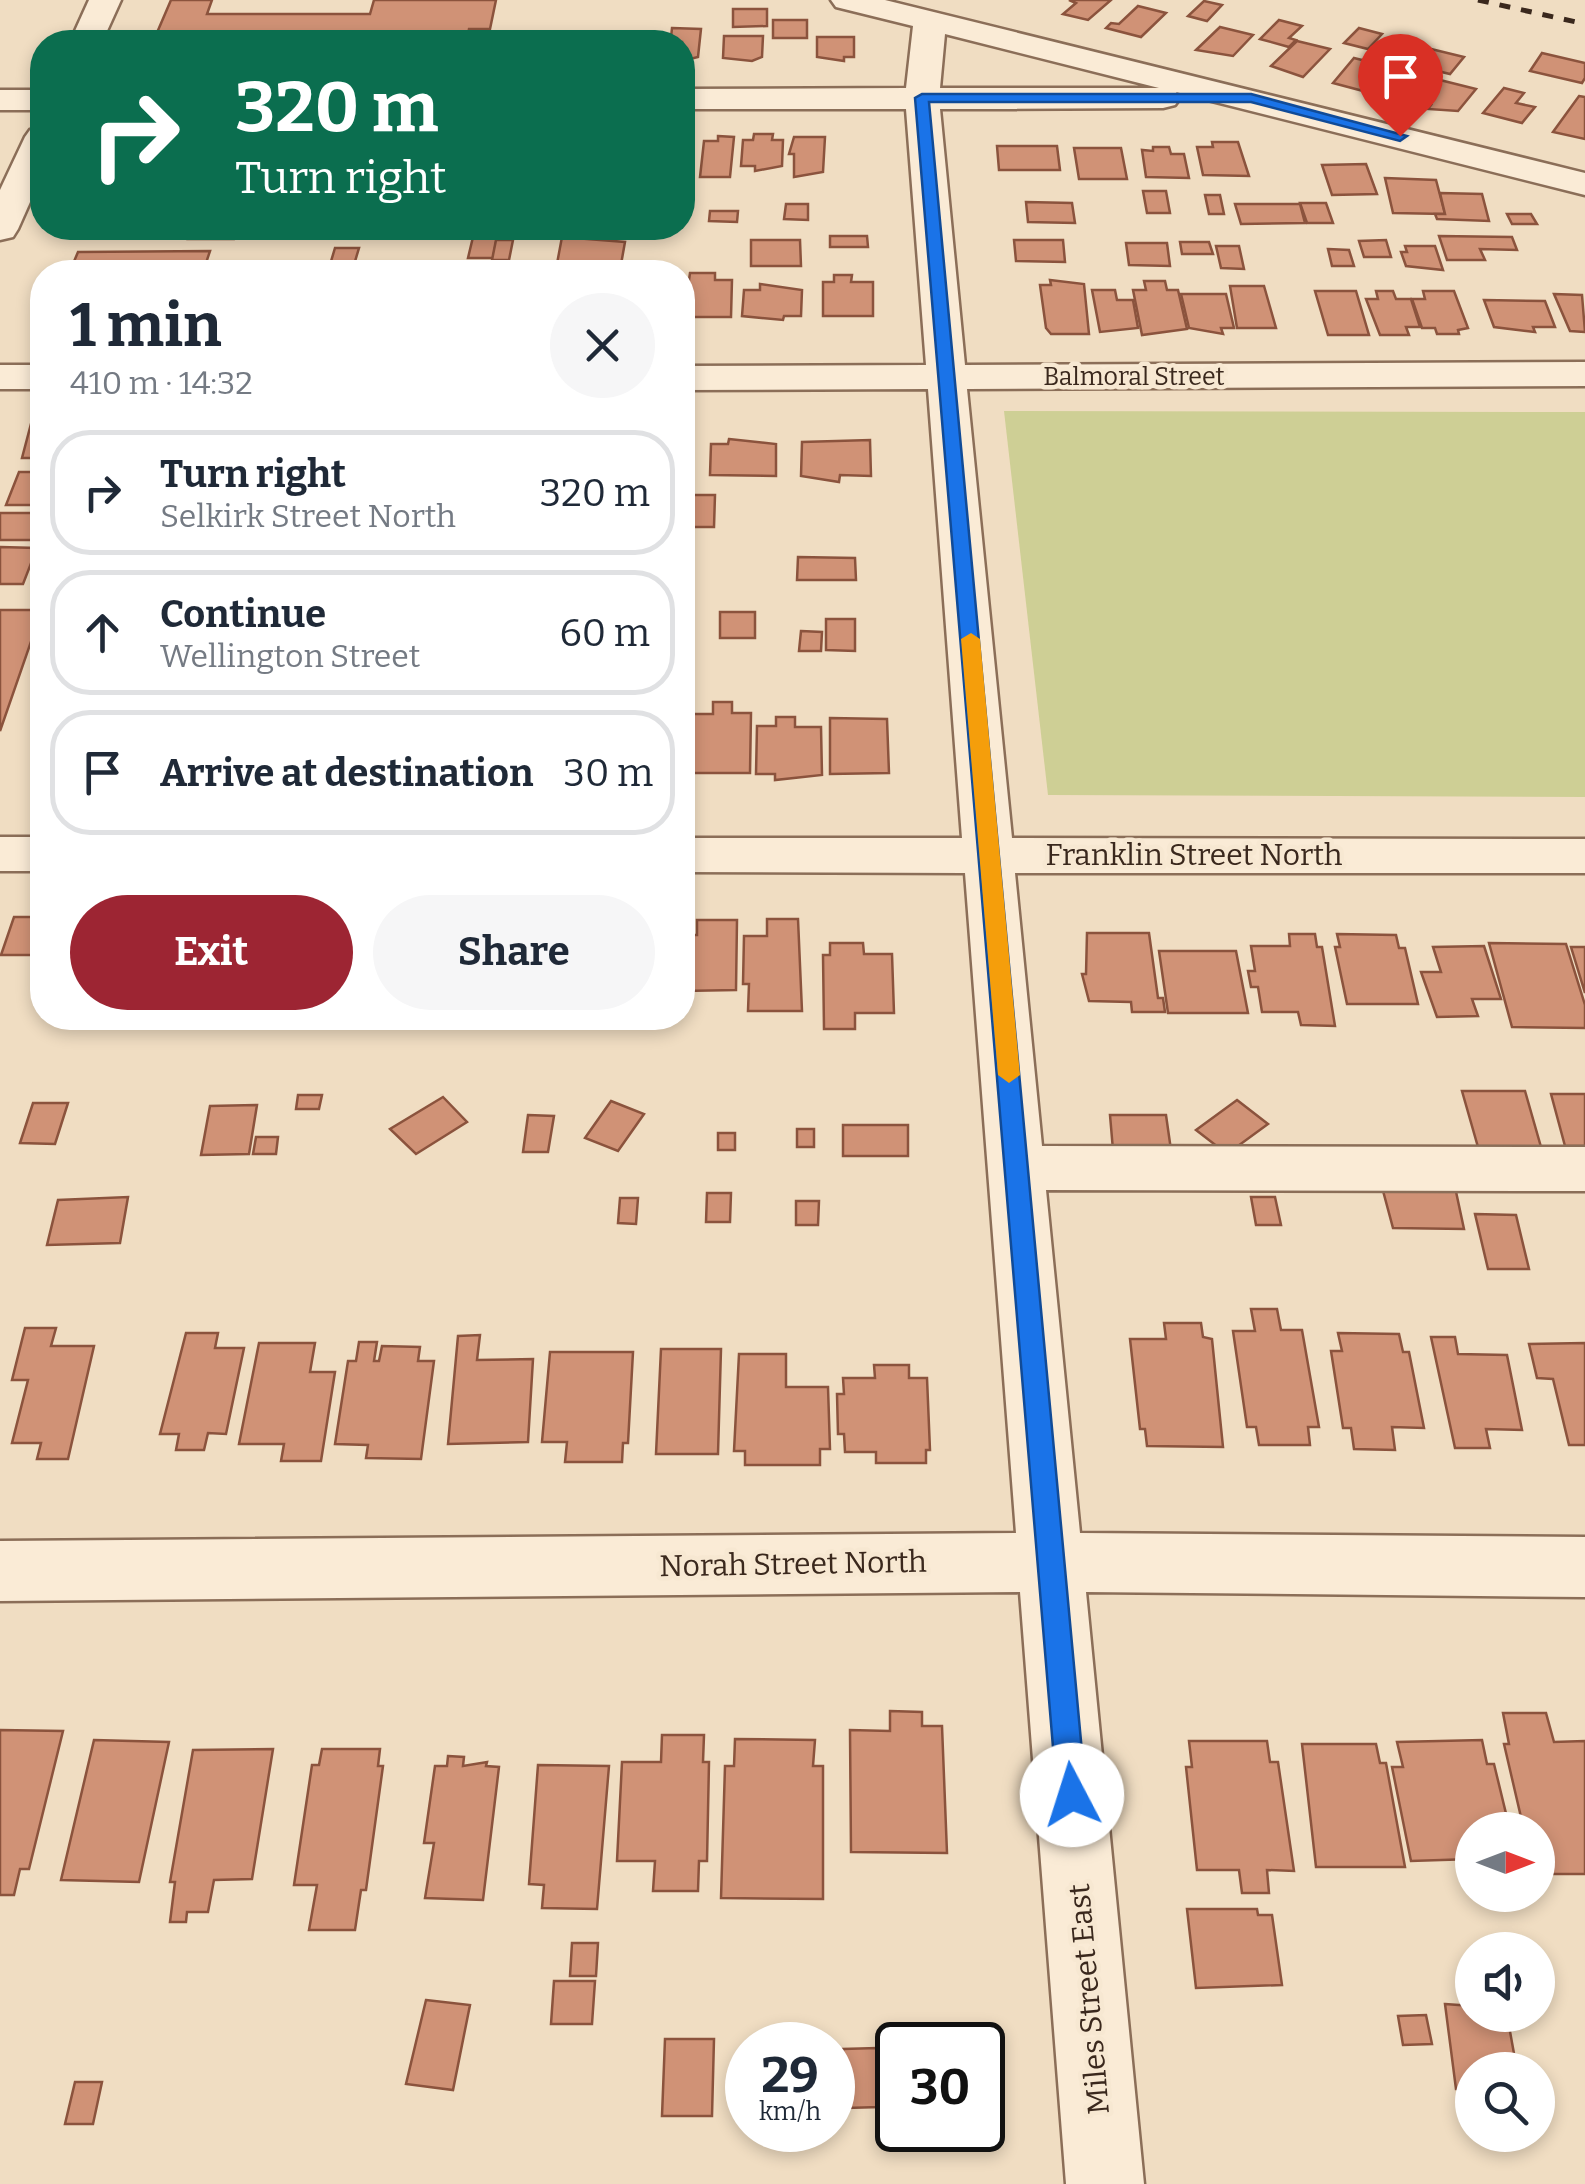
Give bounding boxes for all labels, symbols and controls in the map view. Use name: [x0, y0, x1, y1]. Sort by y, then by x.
pin: [1358, 34, 1443, 137]
icon: arrive: [1373, 49, 1428, 104]
text: 320 m: [235, 66, 439, 150]
icon: right: [70, 70, 200, 200]
text: Turn right: [235, 151, 447, 205]
text: 1 min: [70, 290, 222, 362]
button: close: [550, 293, 655, 398]
street label: Balmoral Street: [1043, 362, 1225, 392]
text: 410 m · 14:32: [70, 364, 253, 402]
text: Turn right: [160, 451, 346, 497]
icon: right: [75, 465, 130, 520]
text: 320 m: [539, 470, 650, 516]
text: Selkirk Street North: [160, 497, 456, 535]
text: Continue: [160, 591, 326, 637]
icon: ahead: [75, 605, 130, 660]
text: 60 m: [559, 610, 650, 656]
text: Wellington Street: [160, 637, 420, 675]
icon: arrive: [75, 745, 130, 800]
text: Arrive at destination: [160, 750, 533, 796]
text: 30 m: [563, 750, 653, 796]
street label: Franklin Street North: [1046, 837, 1343, 873]
button: Exit: [70, 895, 353, 1010]
button: Share: [373, 895, 655, 1010]
street label: Norah Street North: [659, 1544, 927, 1584]
position arrow: [1020, 1743, 1124, 1847]
north arrow: [1455, 1812, 1555, 1912]
map controls: [1455, 1812, 1555, 2152]
street label: Miles Street East: [1061, 1882, 1117, 2116]
button: sound: [1455, 1932, 1555, 2032]
speed limit sign: 30: [875, 2022, 1005, 2152]
text: 29: [761, 2045, 819, 2105]
button: search: [1455, 2052, 1555, 2152]
text: km/h: [759, 2097, 821, 2127]

